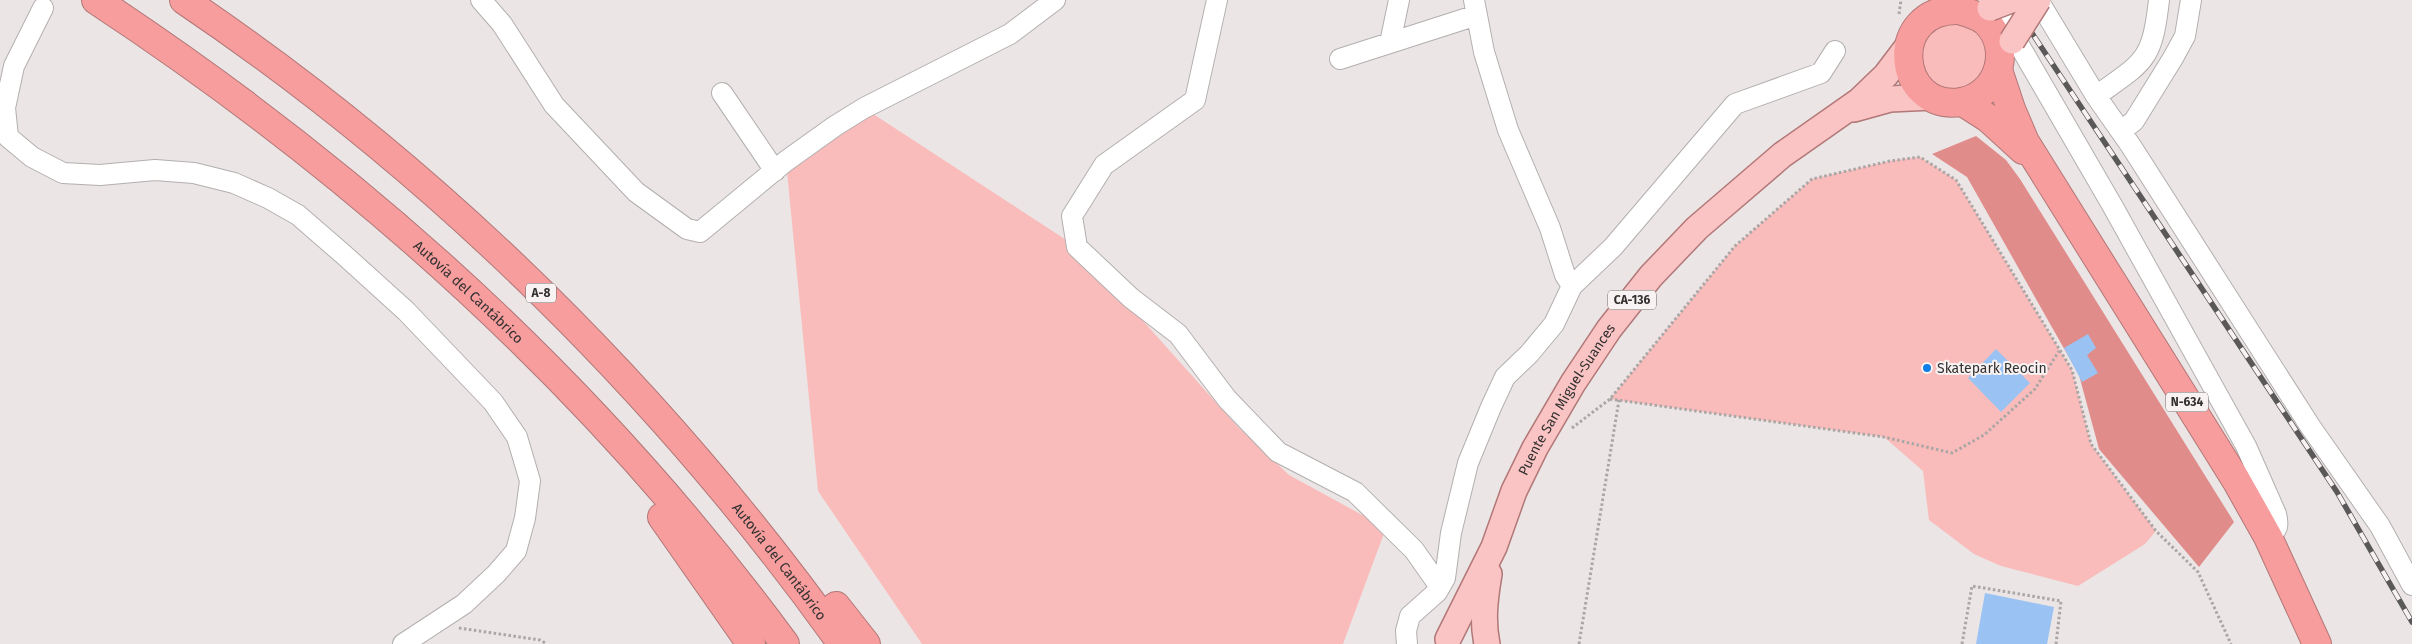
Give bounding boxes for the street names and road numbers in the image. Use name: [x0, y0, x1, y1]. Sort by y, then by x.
street label: Autovía del Cantábrico: [410, 237, 527, 347]
road number: A-8: [526, 284, 556, 302]
road number: CA-136: [1608, 290, 1656, 310]
street label: Puente San Miguel-Suances: [1514, 320, 1619, 478]
road number: N-634: [2166, 392, 2208, 412]
street label: Autovía del Cantábrico: [729, 499, 830, 623]

